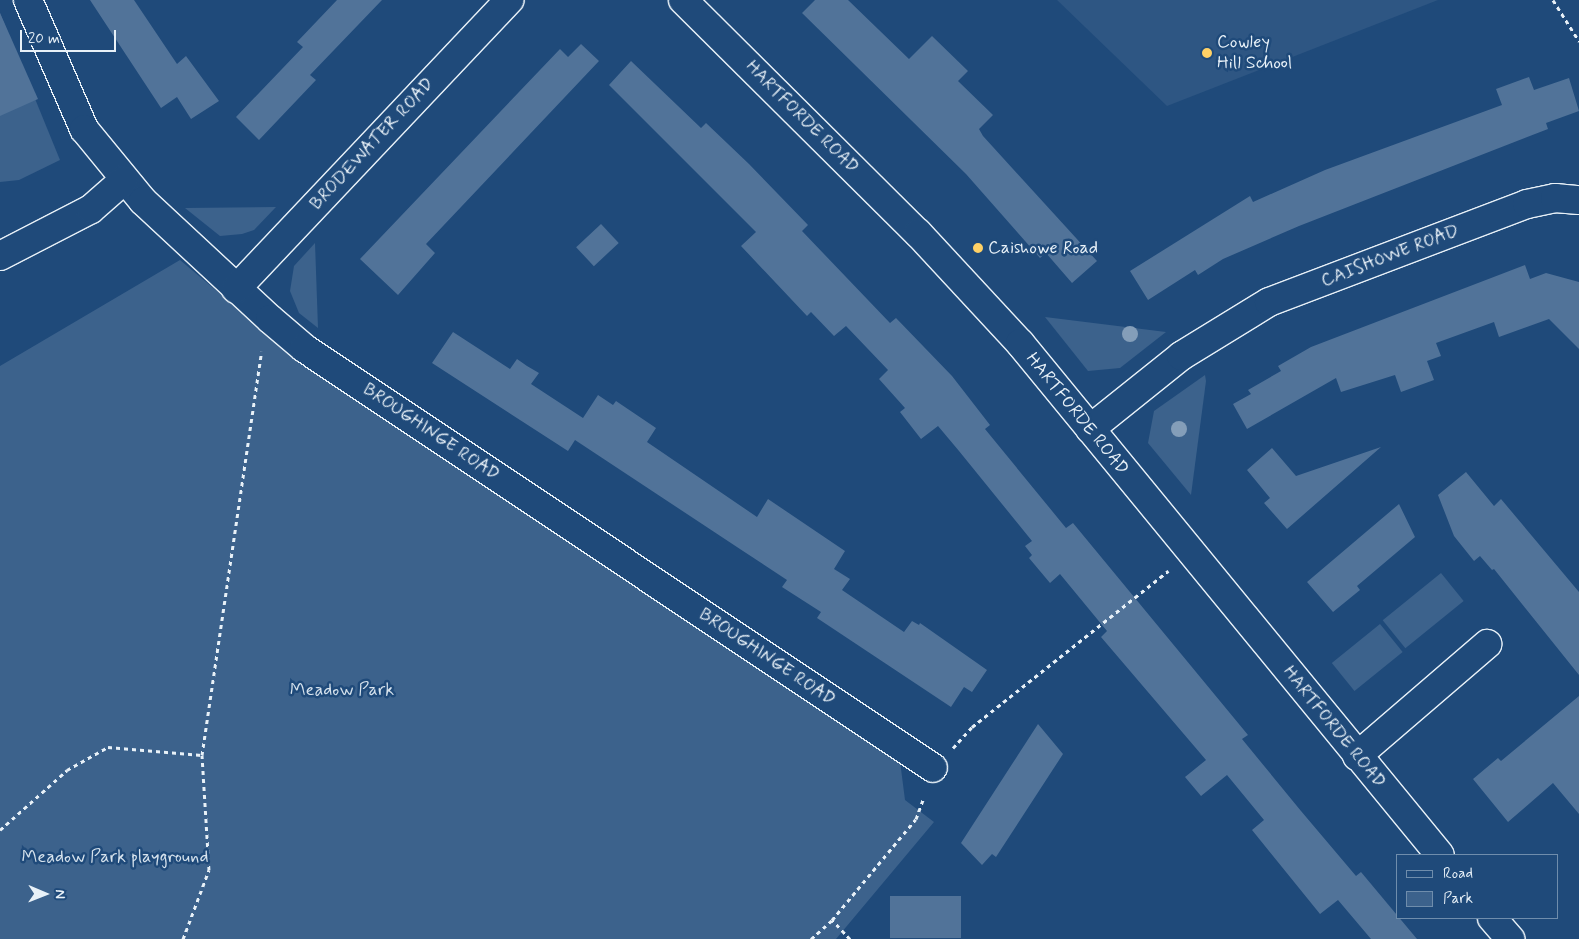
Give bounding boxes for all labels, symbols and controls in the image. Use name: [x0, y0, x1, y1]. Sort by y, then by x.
scale bar: [22, 20, 119, 52]
text: 20 m: [28, 29, 60, 49]
place label: Cowley Hill School: [1217, 32, 1292, 74]
marker: Cowley Hill School: [1201, 47, 1213, 59]
street label: HARTFORDE ROAD: [741, 56, 863, 178]
street label: BRODEWATER ROAD: [305, 74, 439, 214]
street label: CAISHOWE ROAD: [1319, 220, 1461, 292]
place label: Caishowe Road: [988, 237, 1098, 259]
marker: Caishowe Road: [972, 242, 984, 254]
street label: HARTFORDE ROAD: [1021, 349, 1133, 479]
street label: BROUGHINGE ROAD: [359, 378, 503, 486]
street label: BROUGHINGE ROAD: [695, 603, 839, 711]
street label: HARTFORDE ROAD: [1278, 662, 1390, 792]
park label: Meadow Park: [290, 679, 394, 701]
park label: Meadow Park playground: [22, 846, 208, 868]
legend: [1396, 854, 1559, 919]
text: Road: [1443, 864, 1473, 884]
north arrow: [20, 869, 70, 919]
text: N: [51, 889, 69, 899]
text: Park: [1443, 889, 1473, 909]

